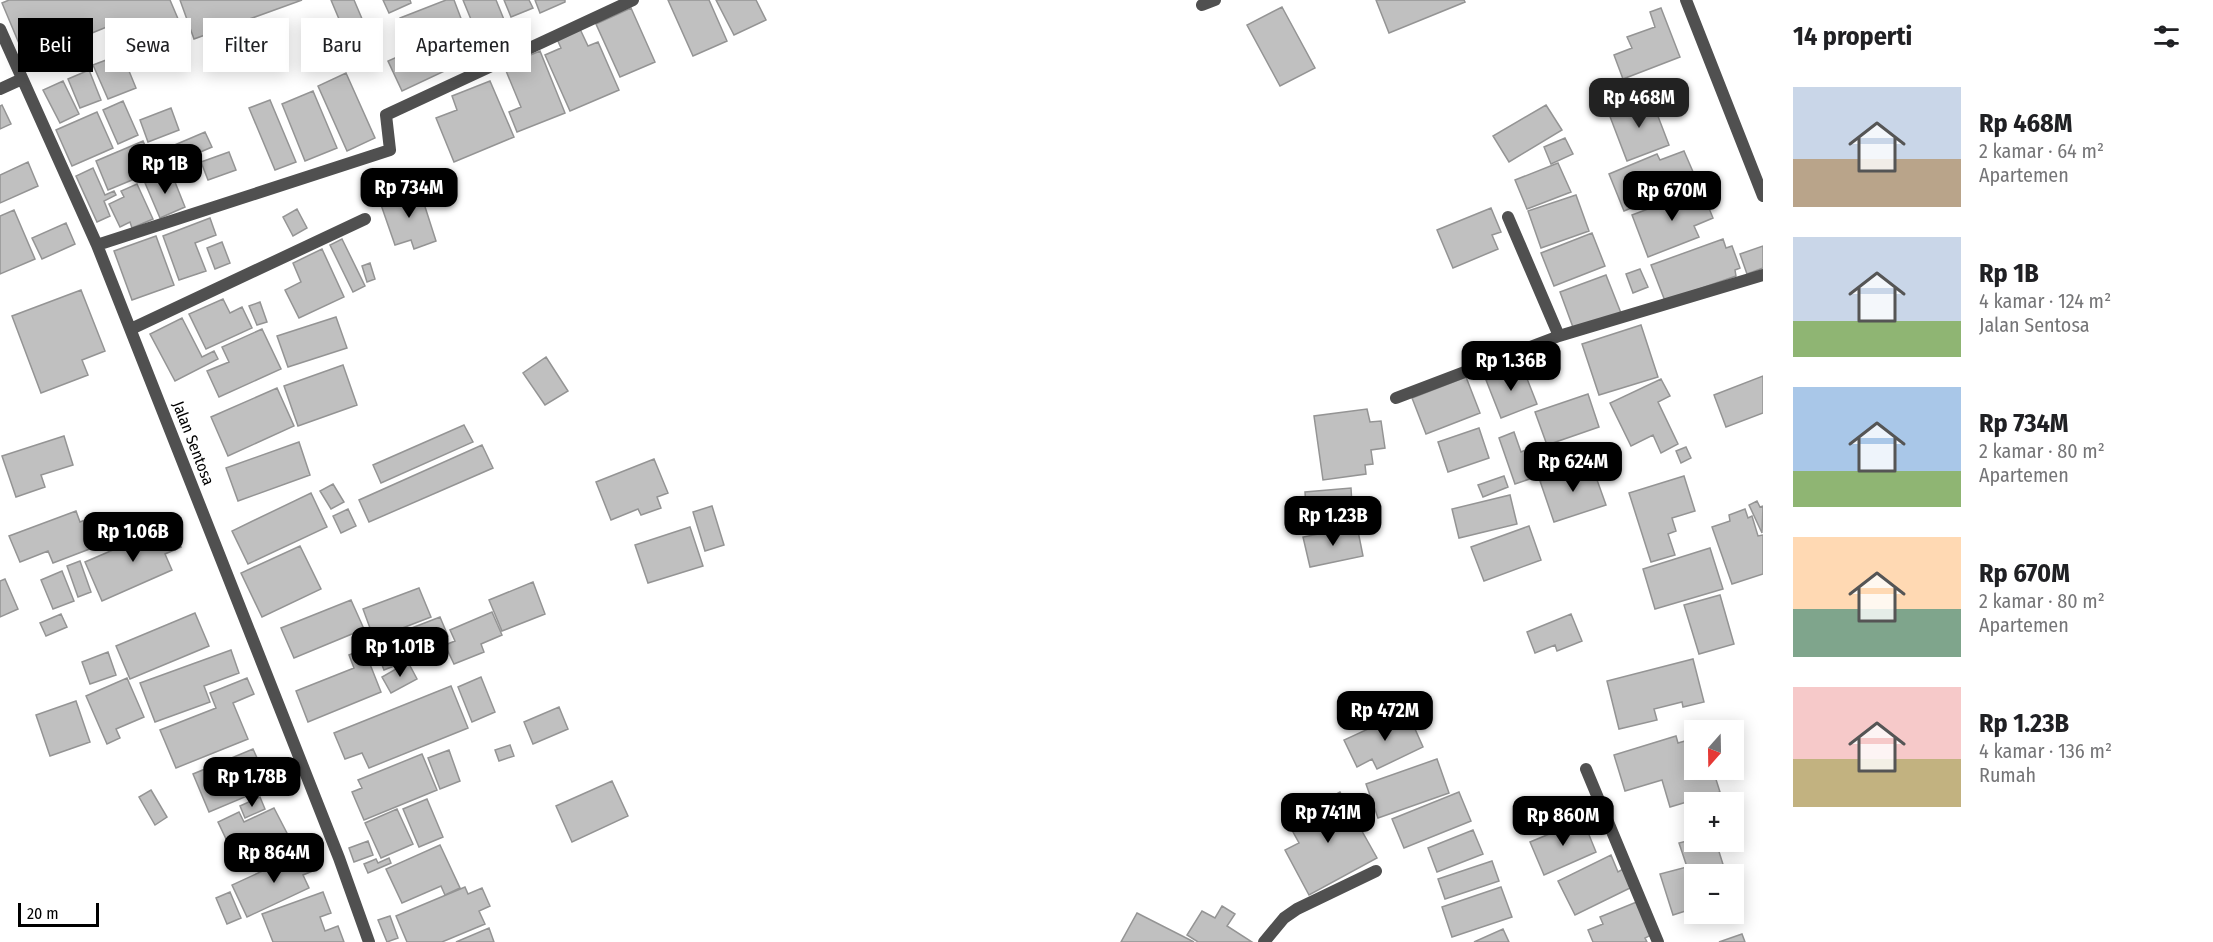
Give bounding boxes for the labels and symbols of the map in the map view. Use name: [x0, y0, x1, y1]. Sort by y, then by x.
pin: Rp 468M: [1584, 78, 1694, 129]
pin: Rp 1B: [123, 144, 207, 195]
pin: Rp 734M: [354, 168, 464, 219]
pin: Rp 670M: [1617, 171, 1727, 222]
pin: Rp 1.36B: [1449, 341, 1573, 392]
street label: Jalan Sentosa: [169, 398, 218, 488]
pin: Rp 624M: [1518, 442, 1628, 493]
pin: Rp 1.23B: [1271, 496, 1395, 547]
pin: Rp 1.06B: [71, 512, 195, 563]
pin: Rp 1.01B: [338, 627, 462, 678]
pin: Rp 472M: [1330, 691, 1440, 742]
north arrow: [1684, 720, 1744, 780]
pin: Rp 1.78B: [190, 757, 314, 808]
pin: Rp 741M: [1273, 793, 1383, 844]
pin: Rp 860M: [1508, 796, 1618, 847]
pin: Rp 864M: [219, 833, 329, 884]
scale bar: [18, 900, 99, 928]

